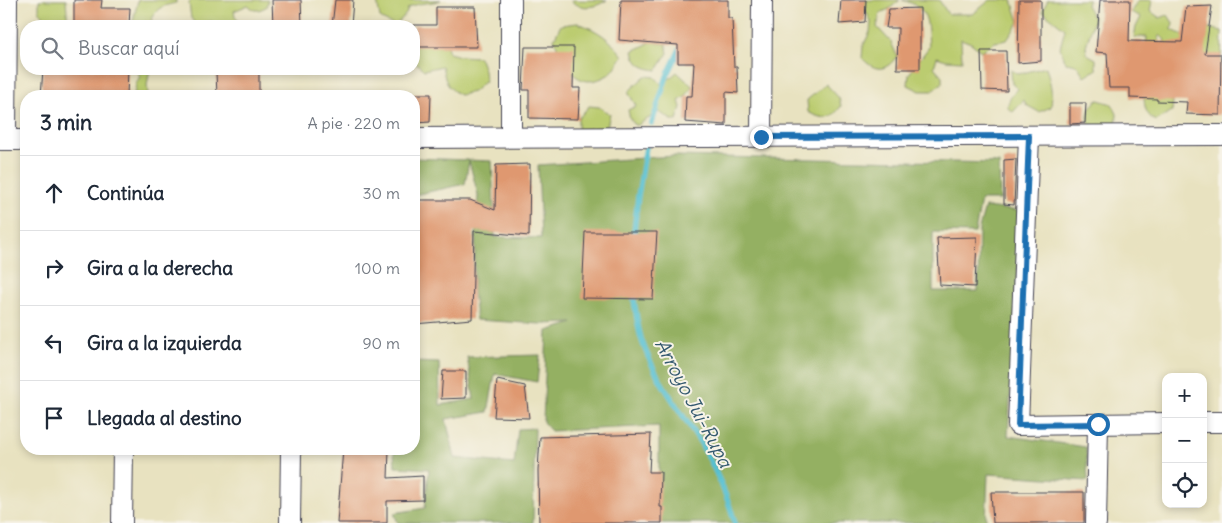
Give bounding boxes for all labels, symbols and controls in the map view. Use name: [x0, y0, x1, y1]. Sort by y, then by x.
search box: [20, 20, 420, 75]
icon: search: [38, 34, 66, 62]
text: Buscar aquí: [78, 36, 179, 60]
text: 3 min: [40, 109, 92, 136]
text: A pie · 220 m: [308, 113, 400, 133]
route end: [750, 126, 773, 149]
icon: ahead: [40, 179, 68, 207]
text: Continúa: [87, 181, 164, 205]
text: 30 m: [363, 183, 400, 203]
icon: right: [40, 254, 68, 282]
text: Gira a la derecha: [87, 256, 233, 280]
text: 100 m: [355, 258, 400, 278]
icon: left: [40, 329, 68, 357]
text: Gira a la izquierda: [87, 331, 242, 355]
text: 90 m: [362, 333, 400, 353]
water label: Arroyo Jui-Rupa: [650, 335, 738, 472]
map controls: [1162, 373, 1207, 508]
button: +: [1162, 373, 1207, 418]
icon: arrive: [40, 404, 68, 432]
text: Llegada al destino: [87, 406, 242, 430]
route start: [1087, 413, 1110, 436]
button: −: [1162, 418, 1207, 463]
button: locate: [1162, 463, 1207, 508]

